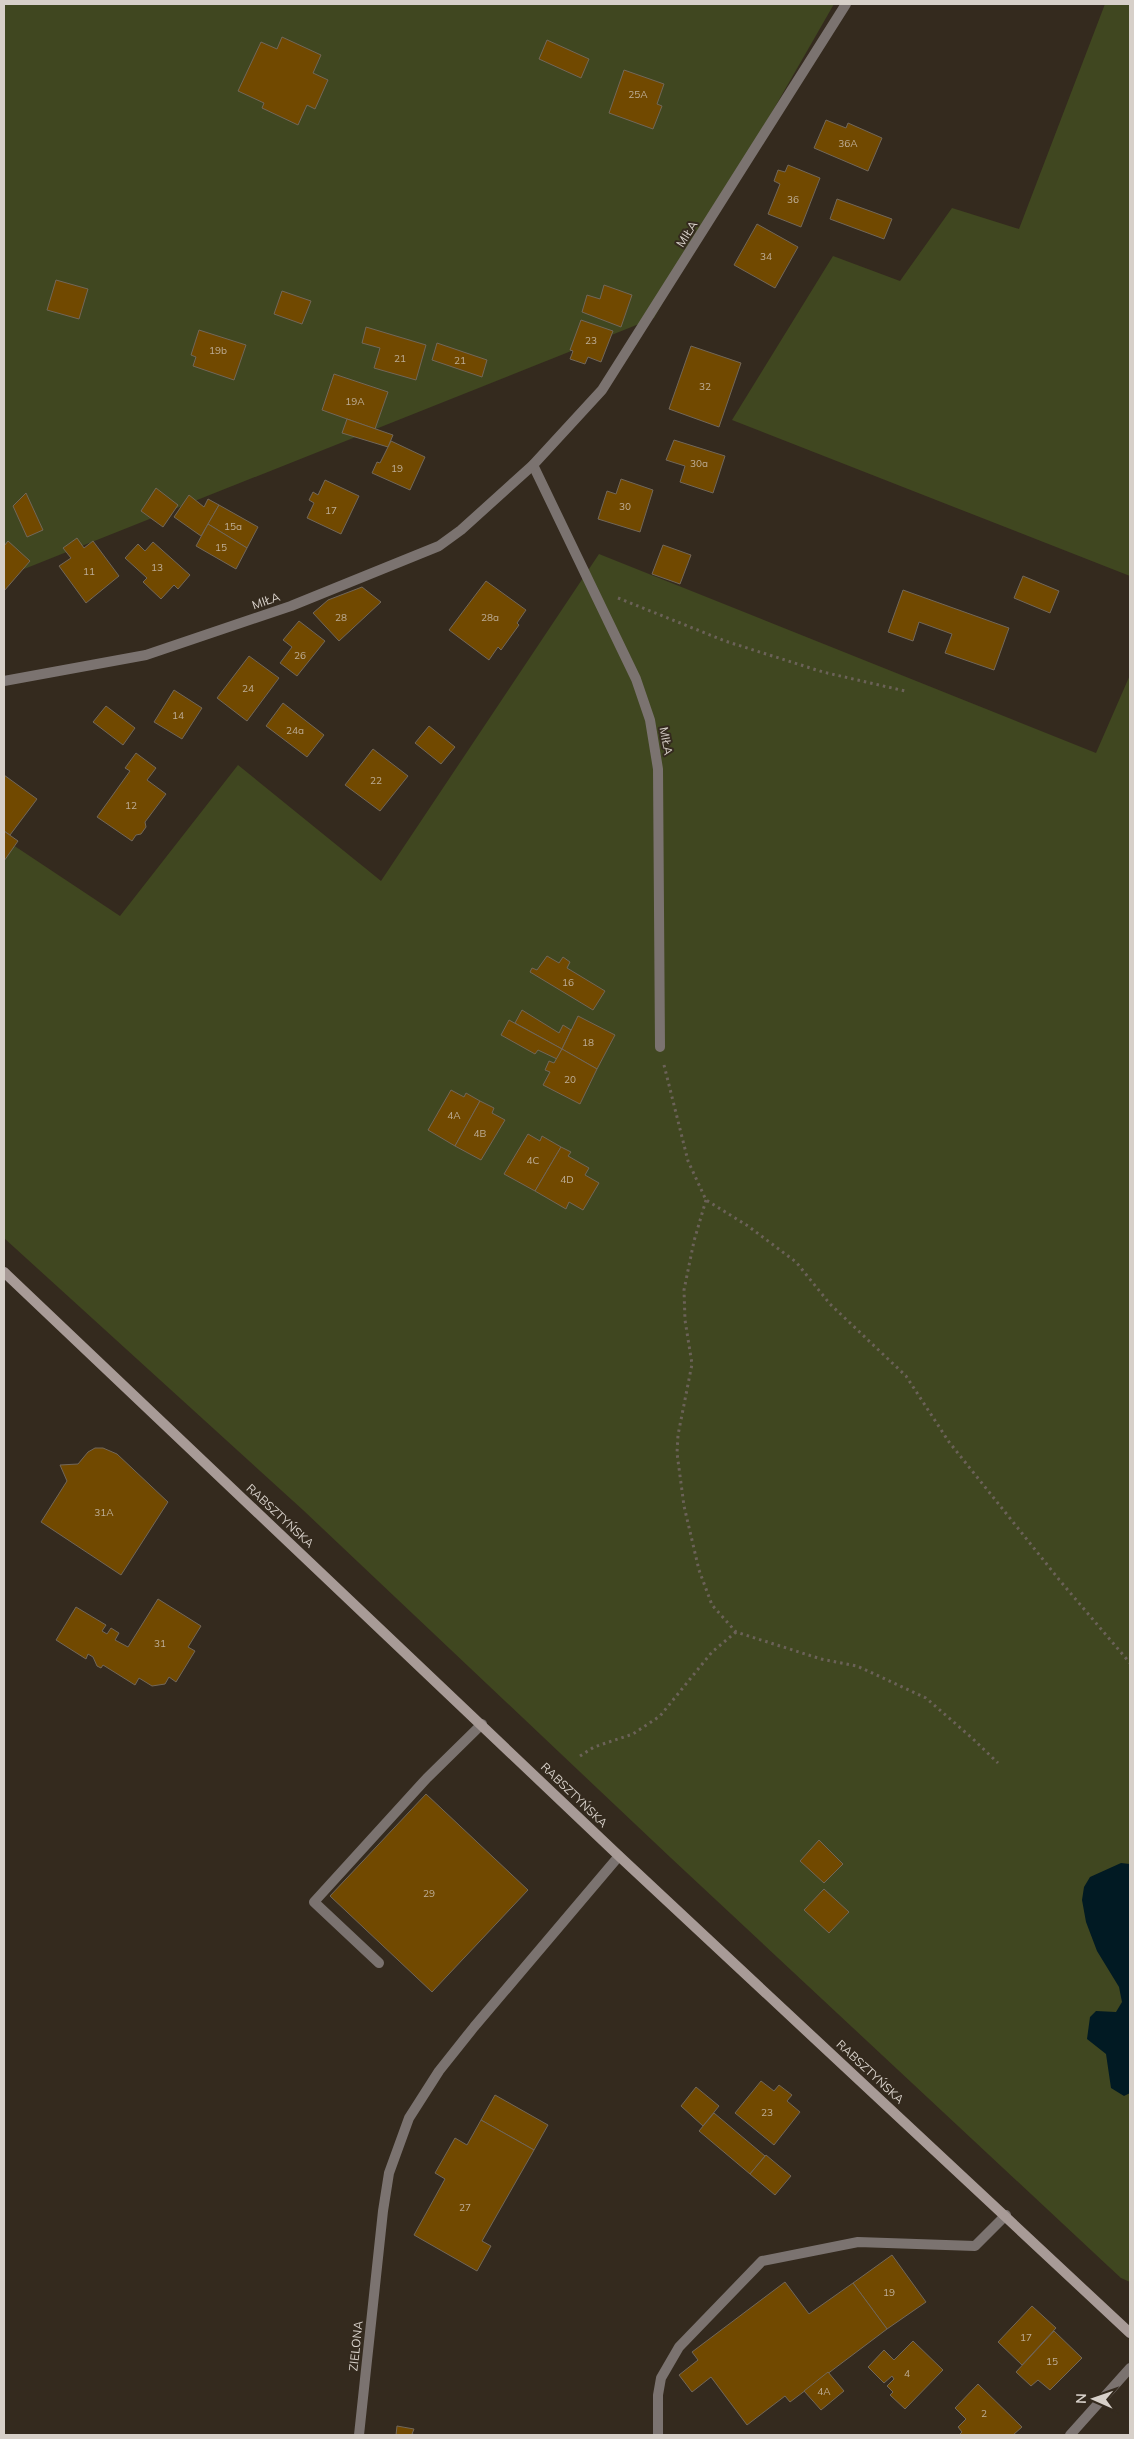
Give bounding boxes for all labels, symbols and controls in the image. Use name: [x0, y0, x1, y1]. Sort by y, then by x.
house number: 25A: [628, 88, 648, 101]
house number: 36A: [838, 137, 858, 150]
house number: 36: [787, 193, 799, 206]
street label: MIŁA: [673, 218, 701, 250]
house number: 34: [760, 250, 772, 263]
house number: 23: [585, 334, 597, 347]
house number: 19b: [209, 344, 227, 357]
house number: 21: [394, 352, 406, 365]
house number: 21: [454, 354, 466, 367]
house number: 32: [699, 380, 711, 393]
house number: 19A: [345, 395, 365, 408]
house number: 30a: [690, 457, 708, 470]
house number: 19: [391, 462, 403, 475]
house number: 30: [619, 500, 631, 513]
house number: 17: [325, 504, 337, 517]
house number: 15a: [224, 520, 242, 533]
house number: 15: [215, 541, 227, 554]
house number: 13: [151, 561, 163, 574]
house number: 11: [83, 565, 95, 578]
street label: MIŁA: [250, 589, 282, 612]
house number: 28: [335, 611, 347, 624]
house number: 28a: [481, 611, 499, 624]
house number: 26: [294, 649, 306, 662]
house number: 24: [242, 682, 254, 695]
house number: 14: [172, 709, 184, 722]
house number: 24a: [286, 724, 304, 737]
street label: MIŁA: [657, 726, 676, 756]
house number: 22: [370, 774, 382, 787]
house number: 12: [125, 799, 137, 812]
house number: 16: [562, 976, 574, 989]
house number: 18: [582, 1036, 594, 1049]
house number: 20: [564, 1073, 576, 1086]
house number: 4A: [447, 1109, 461, 1122]
house number: 4B: [474, 1127, 487, 1140]
house number: 4C: [527, 1154, 540, 1167]
house number: 4D: [560, 1173, 574, 1186]
street label: RABSZTYŃSKA: [243, 1480, 317, 1551]
house number: 31A: [94, 1506, 114, 1519]
house number: 31: [154, 1637, 166, 1650]
street label: RABSZTYŃSKA: [538, 1759, 611, 1830]
house number: 29: [423, 1887, 435, 1900]
street label: RABSZTYŃSKA: [833, 2036, 907, 2107]
house number: 23: [761, 2106, 773, 2119]
house number: 27: [459, 2201, 471, 2214]
house number: 19: [883, 2286, 895, 2299]
street label: ZIELONA: [345, 2320, 366, 2372]
house number: 17: [1020, 2331, 1032, 2344]
house number: 15: [1046, 2355, 1058, 2368]
house number: 4: [904, 2367, 910, 2380]
north arrow: [1069, 2374, 1119, 2424]
house number: 4A: [817, 2385, 831, 2398]
text: N: [1072, 2393, 1090, 2404]
house number: 2: [981, 2407, 987, 2420]

